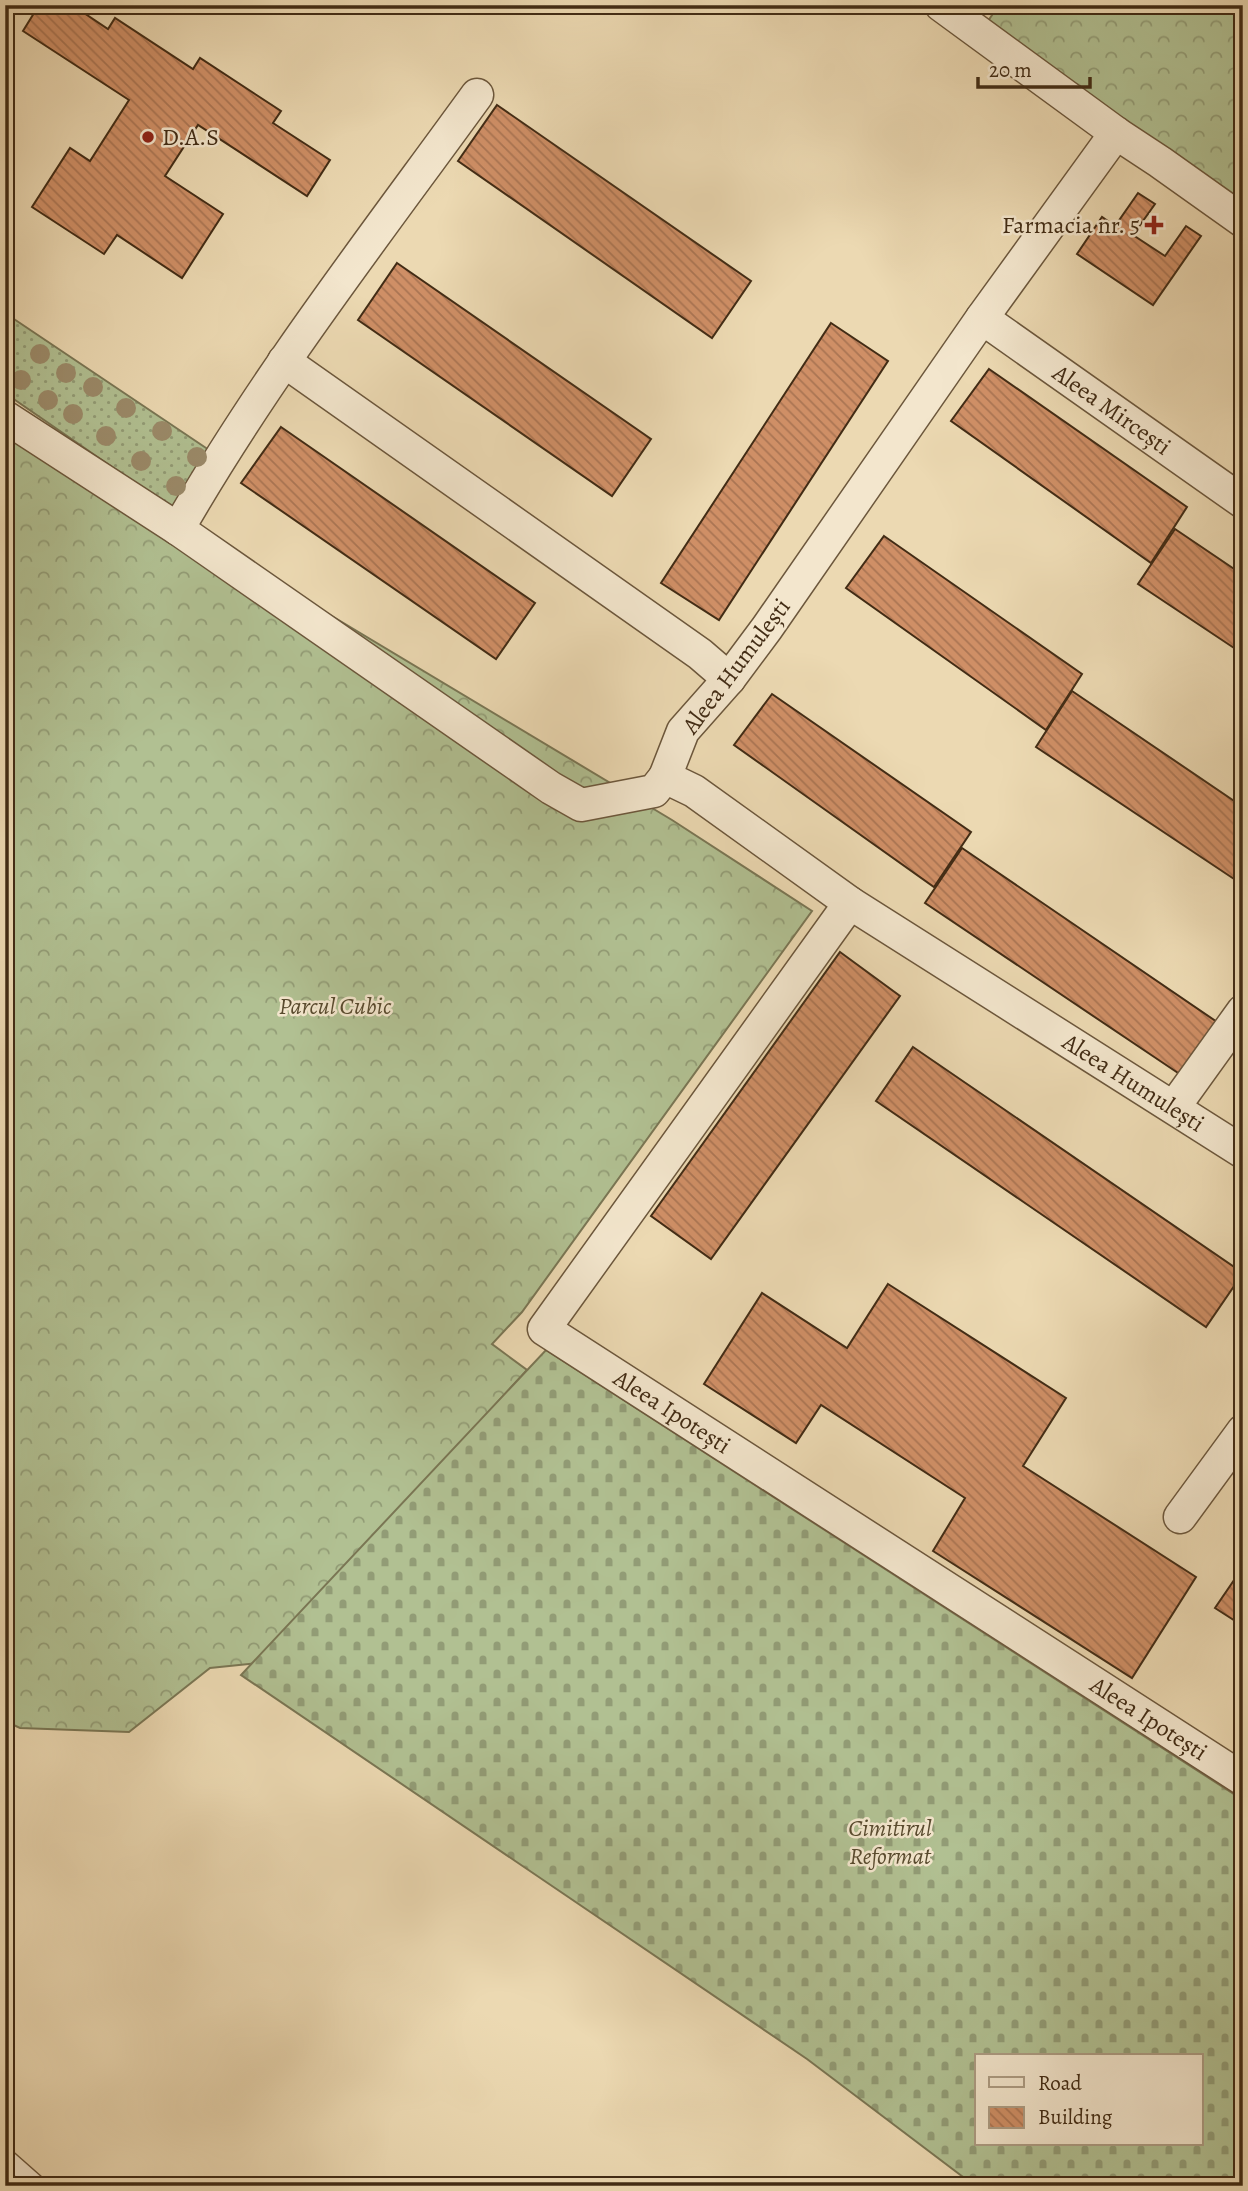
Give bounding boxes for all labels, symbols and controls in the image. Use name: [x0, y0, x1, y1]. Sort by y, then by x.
scale bar: [978, 46, 1090, 90]
text: 20 m: [989, 56, 1032, 84]
place label: D.A.S: [162, 121, 219, 153]
marker: D.A.S: [140, 129, 156, 145]
place label: Farmacia nr. 5: [1002, 209, 1140, 241]
marker: Farmacia nr. 5: [1146, 217, 1162, 233]
street label: Aleea Mircești: [1046, 356, 1177, 462]
street label: Aleea Humulești: [674, 592, 797, 741]
park label: Parcul Cubic: [279, 990, 392, 1022]
street label: Aleea Humulești: [1056, 1025, 1210, 1139]
street label: Aleea Ipotești: [607, 1361, 737, 1461]
street label: Aleea Ipotești: [1083, 1668, 1214, 1768]
park label: Cimitirul Reformat: [848, 1812, 932, 1872]
legend: [975, 2054, 1202, 2146]
text: Road: [1038, 2069, 1082, 2097]
text: Building: [1038, 2103, 1113, 2131]

